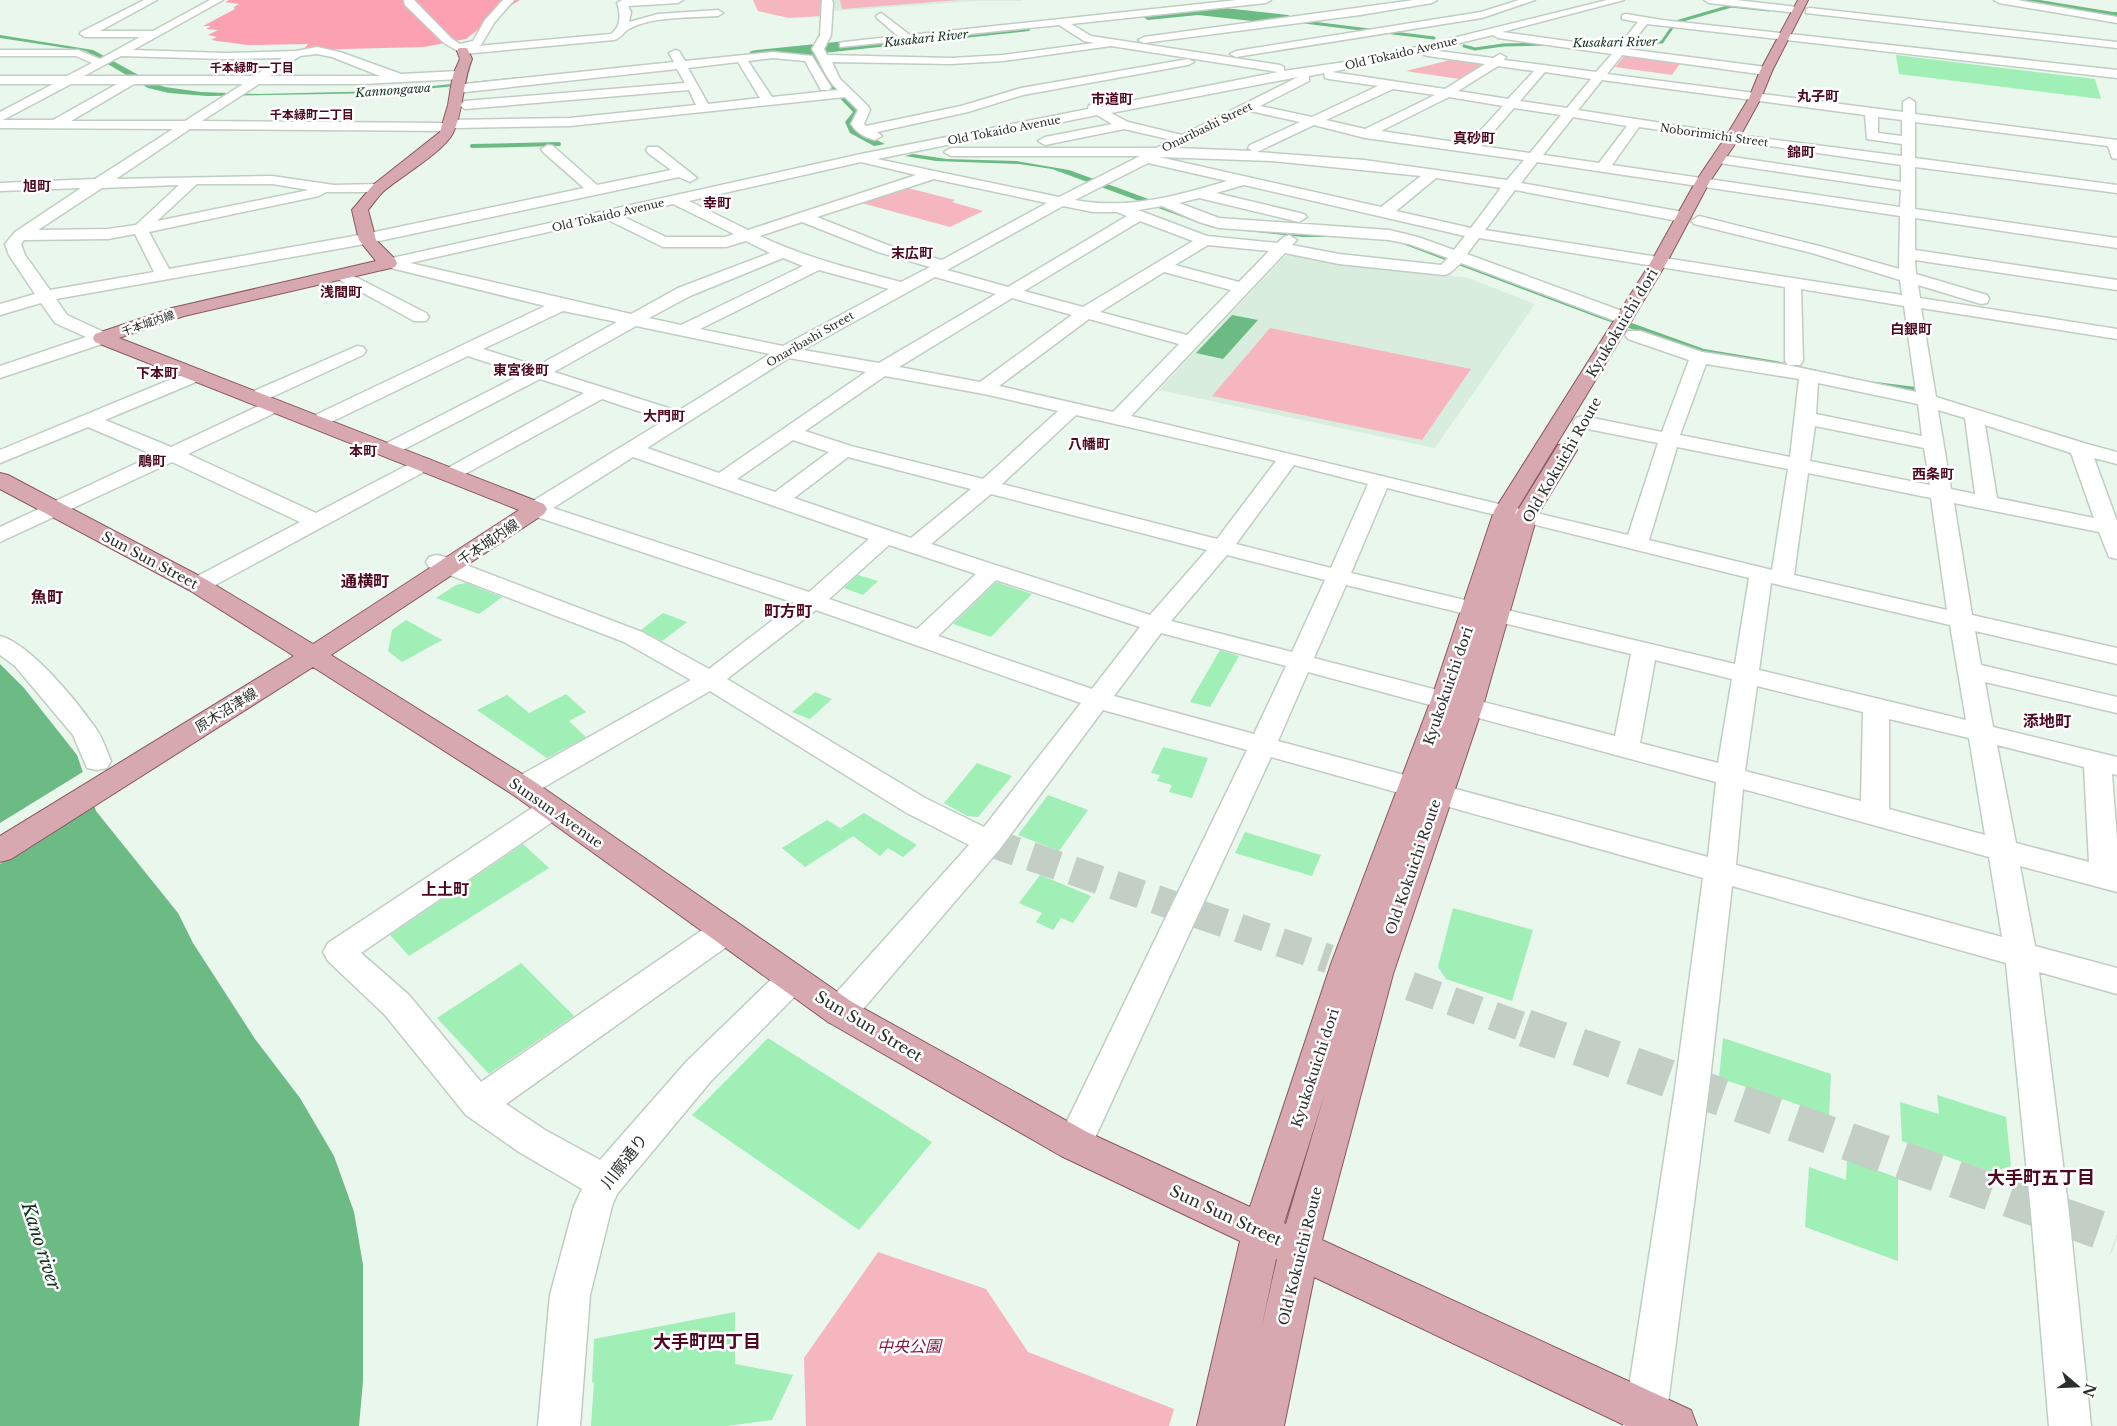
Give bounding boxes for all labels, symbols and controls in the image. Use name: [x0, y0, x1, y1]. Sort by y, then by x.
water label: Kusakari River: [882, 26, 969, 50]
street label: Old Tokaido Avenue: [1344, 33, 1458, 73]
water label: Kusakari River: [1572, 34, 1658, 50]
district label: 千本緑町一丁目: [210, 60, 294, 75]
water label: Kannongawa: [354, 80, 431, 100]
district label: 丸子町: [1797, 87, 1839, 105]
district label: 市道町: [1091, 90, 1133, 108]
street label: Onaribashi Street: [1159, 99, 1255, 155]
district label: 千本緑町二丁目: [270, 107, 354, 122]
street label: Old Tokaido Avenue: [946, 112, 1062, 148]
street label: Noborimichi Street: [1659, 120, 1770, 150]
district label: 真砂町: [1453, 129, 1495, 147]
district label: 錦町: [1787, 143, 1815, 161]
district label: 旭町: [23, 177, 51, 195]
district label: 幸町: [703, 194, 731, 212]
street label: Old Tokaido Avenue: [551, 195, 665, 235]
district label: 末広町: [891, 244, 933, 262]
street label: Kyukokuichi dori: [1582, 265, 1662, 381]
district label: 浅間町: [320, 283, 362, 301]
street label: 千本城内線: [120, 307, 176, 339]
street label: Onaribashi Street: [764, 308, 857, 370]
district label: 白銀町: [1890, 320, 1932, 338]
district label: 東宮後町: [493, 361, 549, 379]
district label: 下本町: [136, 364, 178, 382]
street label: Old Kokuichi Route: [1519, 394, 1605, 526]
district label: 大門町: [643, 407, 685, 425]
district label: 八幡町: [1068, 435, 1110, 453]
district label: 本町: [349, 442, 377, 460]
district label: 鵰町: [138, 452, 166, 470]
district label: 西条町: [1912, 465, 1954, 483]
street label: 千本城内線: [454, 515, 522, 569]
street label: Sun Sun Street: [99, 527, 202, 593]
district label: 通横町: [341, 571, 389, 591]
district label: 魚町: [31, 587, 63, 607]
district label: 町方町: [764, 601, 812, 621]
street label: Kyukokuichi dori: [1419, 624, 1477, 748]
street label: 原木沼津線: [192, 684, 260, 736]
district label: 添地町: [2023, 711, 2071, 731]
street label: Sunsun Avenue: [506, 774, 606, 852]
street label: Old Kokuichi Route: [1381, 797, 1445, 937]
district label: 上土町: [421, 879, 469, 899]
street label: Sun Sun Street: [812, 986, 926, 1066]
street label: Kyukokuichi dori: [1287, 1006, 1343, 1130]
street label: 川廓通り: [596, 1130, 652, 1192]
district label: 大手町五丁目: [1987, 1167, 2095, 1189]
street label: Sun Sun Street: [1167, 1180, 1285, 1250]
street label: Old Kokuichi Route: [1274, 1185, 1326, 1327]
water label: Kano river: [16, 1198, 66, 1293]
district label: 大手町四丁目: [653, 1331, 761, 1353]
park label: 中央公園: [877, 1336, 943, 1356]
north arrow: [2052, 1361, 2102, 1411]
text: N: [2079, 1381, 2100, 1399]

